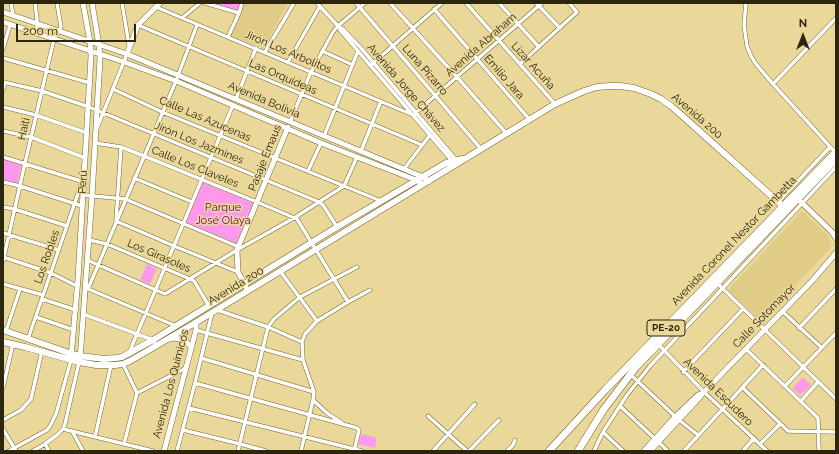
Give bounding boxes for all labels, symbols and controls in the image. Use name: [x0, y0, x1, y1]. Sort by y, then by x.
street label: Avenida Abraham: [443, 10, 519, 80]
scale bar: [18, 16, 138, 42]
north arrow: [783, 16, 823, 56]
text: N: [799, 17, 807, 30]
text: 200 m: [23, 24, 58, 38]
street label: Jirón Los Arbolitos: [242, 28, 334, 76]
street label: Lizar Acuña: [508, 40, 558, 92]
street label: Avenida Jorge Chávez: [364, 41, 448, 135]
street label: Luna Pizarro: [399, 42, 451, 98]
street label: Emilio Jara: [481, 52, 527, 102]
street label: Las Orquideas: [247, 57, 319, 97]
street label: Avenida Bolivia: [226, 79, 302, 121]
street label: Avenida 200: [669, 90, 725, 142]
street label: Calle Las Azucenas: [157, 94, 253, 144]
street label: Haiti: [15, 117, 33, 141]
street label: Jirón Los Jazmines: [152, 119, 246, 167]
street label: Pasaje Emaus: [246, 123, 284, 193]
street label: Calle Los Claveles: [149, 143, 241, 191]
street label: Perú: [76, 170, 90, 194]
street label: Avenida Coronel Nestor Gambetta: [669, 174, 799, 308]
park label: Parque José Olaya: [195, 201, 251, 227]
street label: Los Robles: [32, 228, 62, 286]
street label: Los Girasoles: [125, 237, 193, 275]
street label: Avenida 200: [206, 264, 266, 308]
street label: Calle Sotomayor: [730, 281, 798, 351]
road number: PE-20: [647, 320, 685, 336]
street label: Avenida Los Químicos: [150, 328, 192, 440]
street label: Avenida Escudero: [680, 355, 756, 429]

